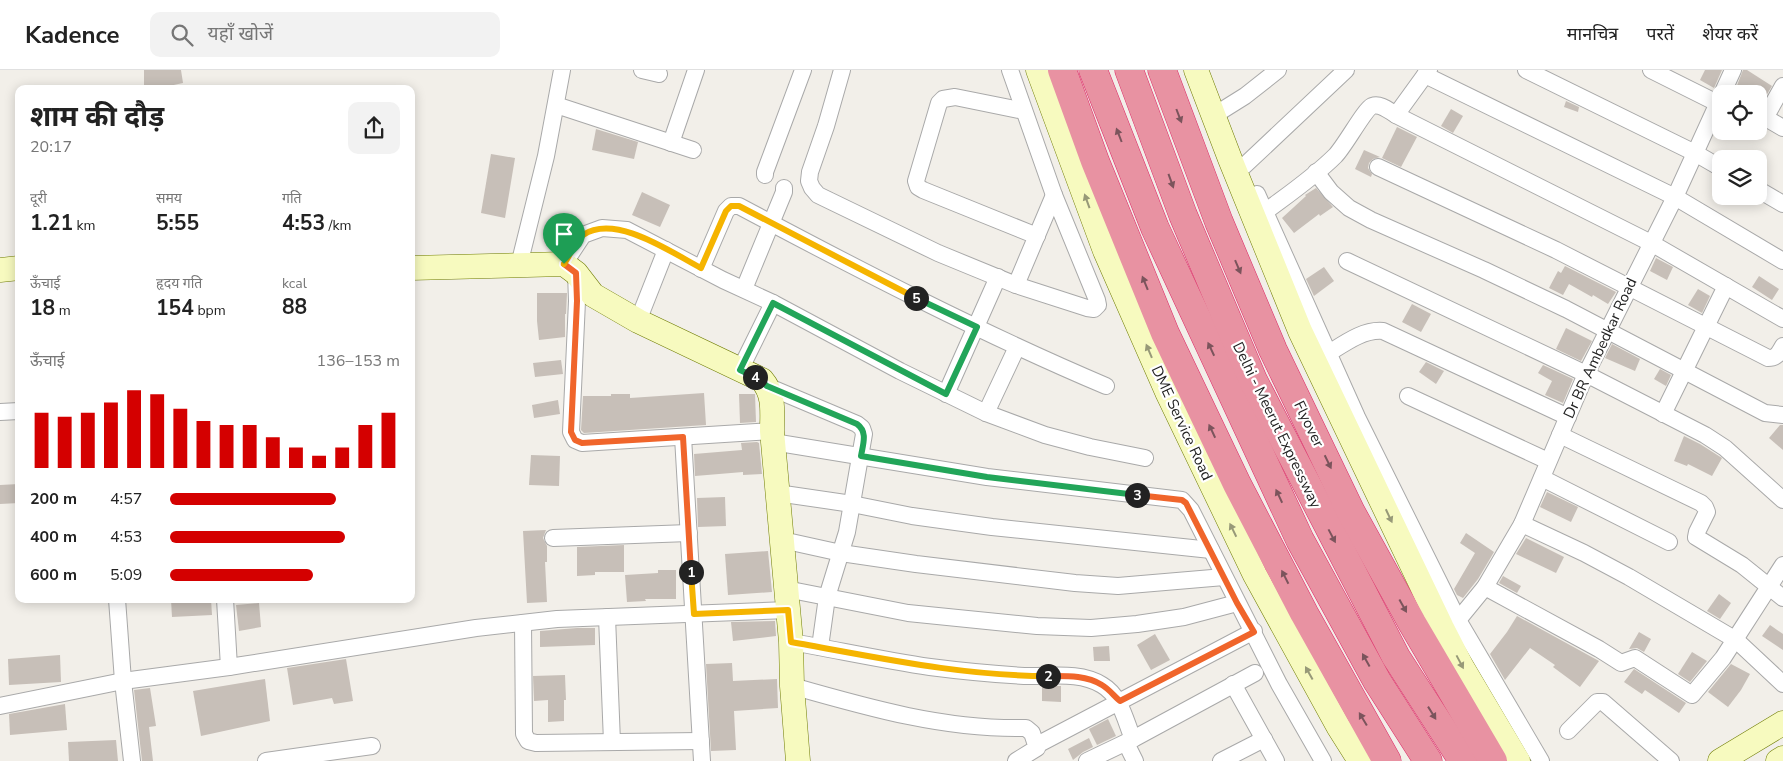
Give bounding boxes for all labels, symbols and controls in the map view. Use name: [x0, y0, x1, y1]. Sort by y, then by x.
search box: [150, 12, 500, 57]
text: Kadence: [25, 19, 120, 51]
icon: search: [168, 21, 196, 49]
text: यहाँ खोजें: [208, 21, 273, 47]
text: मानचित्र: [1567, 22, 1618, 46]
text: परतें: [1646, 22, 1674, 46]
text: शेयर करें: [1702, 22, 1758, 46]
map controls: [1712, 85, 1767, 205]
button: locate: [1712, 85, 1767, 140]
text: शाम की दौड़: [30, 98, 164, 136]
button: share: [348, 102, 400, 154]
one-way arrow: [1175, 109, 1183, 124]
one-way arrow: [1114, 128, 1122, 142]
text: 20:17: [30, 136, 72, 158]
button: layers: [1712, 150, 1767, 205]
one-way arrow: [1167, 174, 1175, 189]
text: दूरी: [30, 189, 47, 208]
text: समय: [156, 189, 182, 208]
text: गति: [282, 189, 302, 208]
one-way arrow: [1083, 193, 1091, 208]
text: 1.21: [30, 209, 73, 237]
text: 5:55: [156, 209, 199, 237]
text: 4:53: [282, 209, 325, 237]
pin: [543, 213, 585, 264]
text: km: [73, 216, 96, 235]
text: /km: [325, 216, 352, 235]
icon: arrive: [550, 220, 578, 248]
one-way arrow: [1235, 260, 1243, 274]
text: ऊँचाई: [30, 274, 60, 293]
text: हृदय गति: [156, 274, 202, 293]
text: kcal: [282, 274, 307, 293]
street label: Dr BR Ambedkar Road: [1559, 274, 1641, 422]
one-way arrow: [1140, 276, 1148, 290]
pin: 5: [904, 286, 928, 310]
text: 5: [912, 289, 921, 308]
text: 88: [282, 293, 307, 321]
text: 18: [30, 294, 55, 322]
text: 154: [156, 294, 194, 322]
text: m: [55, 301, 71, 320]
text: bpm: [194, 301, 226, 320]
street label: Delhi - Meerut Expressway: [1228, 339, 1326, 512]
one-way arrow: [1206, 342, 1214, 356]
one-way arrow: [1144, 344, 1152, 358]
text: ऊँचाई: [30, 350, 65, 372]
text: 136–153 m: [317, 350, 400, 372]
street label: DME Service Road: [1147, 362, 1217, 484]
pin: 4: [742, 364, 768, 390]
text: 4: [751, 368, 760, 387]
street label: Flyover: [1289, 397, 1329, 451]
one-way arrow: [1207, 424, 1215, 438]
one-way arrow: [1323, 455, 1332, 470]
pin: 3: [1124, 482, 1150, 508]
text: 3: [1133, 486, 1142, 505]
text: 200 m: [30, 488, 77, 510]
text: 4:57: [110, 488, 142, 510]
one-way arrow: [1275, 489, 1283, 503]
one-way arrow: [1385, 509, 1393, 523]
one-way arrow: [1229, 522, 1237, 537]
text: 400 m: [30, 526, 77, 548]
text: 4:53: [110, 526, 142, 548]
one-way arrow: [1328, 529, 1336, 543]
pin: 1: [678, 560, 704, 584]
text: 1: [687, 563, 696, 582]
text: 600 m: [30, 564, 77, 586]
text: 5:09: [110, 564, 142, 586]
one-way arrow: [1280, 570, 1289, 583]
one-way arrow: [1399, 599, 1407, 614]
one-way arrow: [1361, 653, 1370, 666]
one-way arrow: [1456, 655, 1464, 670]
pin: 2: [1036, 664, 1060, 688]
one-way arrow: [1305, 666, 1314, 680]
text: 2: [1044, 667, 1053, 686]
one-way arrow: [1427, 706, 1436, 719]
one-way arrow: [1358, 712, 1367, 726]

